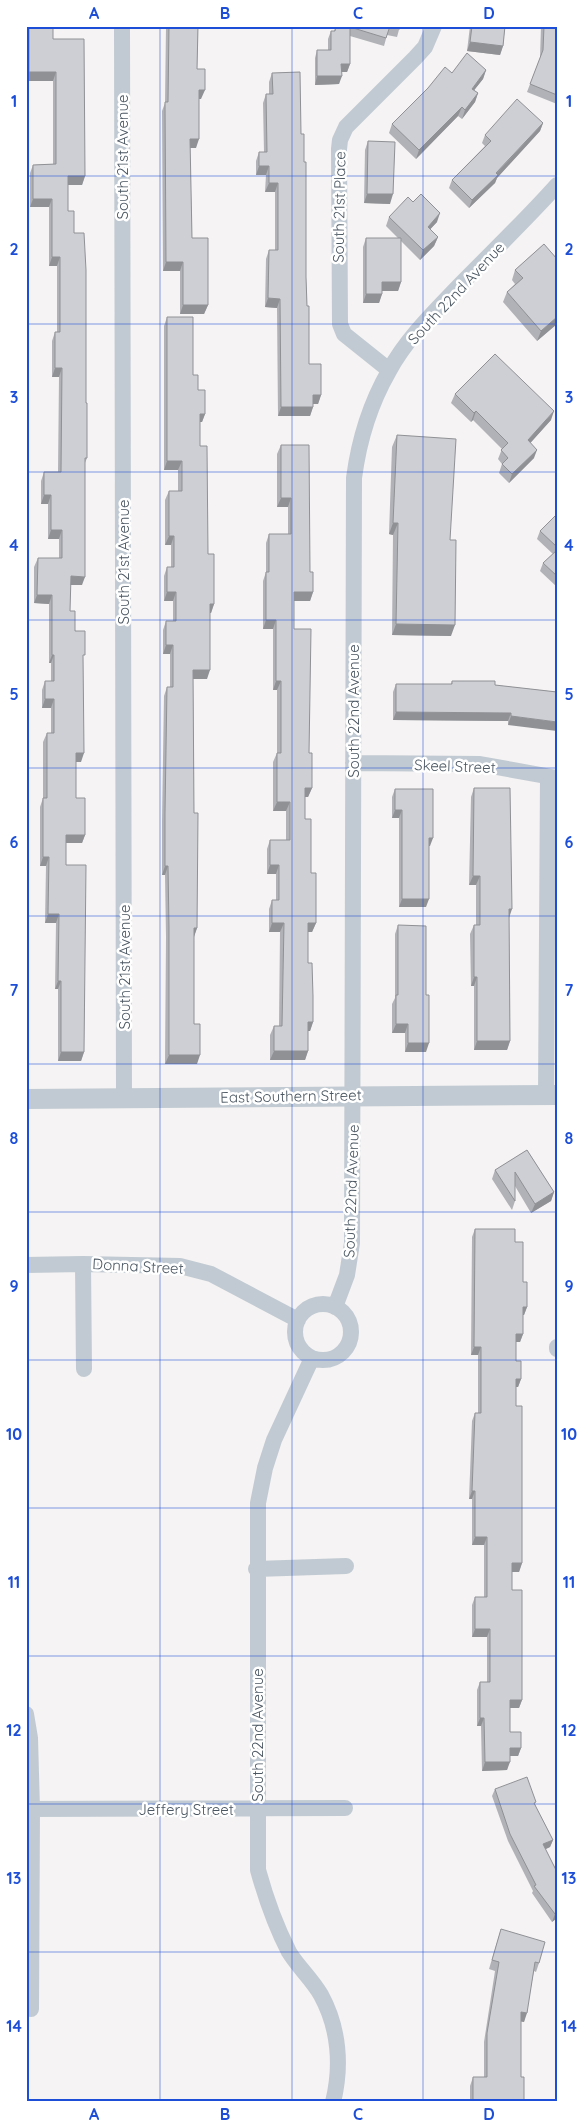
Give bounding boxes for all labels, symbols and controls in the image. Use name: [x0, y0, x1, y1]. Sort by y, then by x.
text: A: [89, 3, 100, 23]
text: B: [220, 3, 230, 23]
text: C: [353, 3, 363, 23]
text: D: [483, 3, 495, 23]
text: 1: [11, 91, 17, 111]
text: 1: [566, 91, 572, 111]
street label: South 21st Avenue: [113, 94, 132, 220]
street label: South 21st Place: [329, 151, 349, 263]
street label: South 22nd Avenue: [404, 238, 508, 348]
text: 2: [9, 239, 19, 259]
text: 2: [564, 239, 574, 259]
text: 3: [10, 387, 18, 407]
text: 3: [565, 387, 573, 407]
street label: South 21st Avenue: [114, 499, 133, 625]
text: 4: [9, 535, 19, 555]
text: 4: [564, 535, 574, 555]
street label: South 22nd Avenue: [344, 644, 363, 778]
text: 5: [9, 684, 19, 704]
text: 5: [564, 684, 574, 704]
street label: Skeel Street: [414, 755, 496, 777]
text: 6: [10, 832, 19, 852]
text: 6: [565, 832, 574, 852]
street label: South 21st Avenue: [115, 904, 134, 1030]
text: 7: [10, 980, 19, 1000]
text: 7: [565, 980, 574, 1000]
street label: East Southern Street: [220, 1085, 362, 1107]
street label: South 22nd Avenue: [339, 1124, 363, 1258]
text: 8: [10, 1128, 19, 1148]
text: 8: [565, 1128, 574, 1148]
street label: Donna Street: [92, 1254, 184, 1278]
text: 9: [9, 1276, 19, 1296]
text: 9: [564, 1276, 574, 1296]
text: 10: [6, 1424, 22, 1444]
text: 10: [561, 1424, 577, 1444]
text: 11: [8, 1572, 20, 1592]
text: 11: [563, 1572, 575, 1592]
street label: South 22nd Avenue: [248, 1668, 267, 1802]
text: 12: [6, 1720, 22, 1740]
text: 12: [561, 1720, 577, 1740]
street label: Jeffery Street: [138, 1800, 234, 1819]
text: 13: [7, 1868, 21, 1888]
text: 13: [562, 1868, 576, 1888]
text: 14: [6, 2016, 22, 2036]
text: 14: [561, 2016, 577, 2036]
text: A: [89, 2104, 100, 2124]
text: B: [220, 2104, 230, 2124]
text: C: [353, 2104, 363, 2124]
text: D: [483, 2104, 495, 2124]

